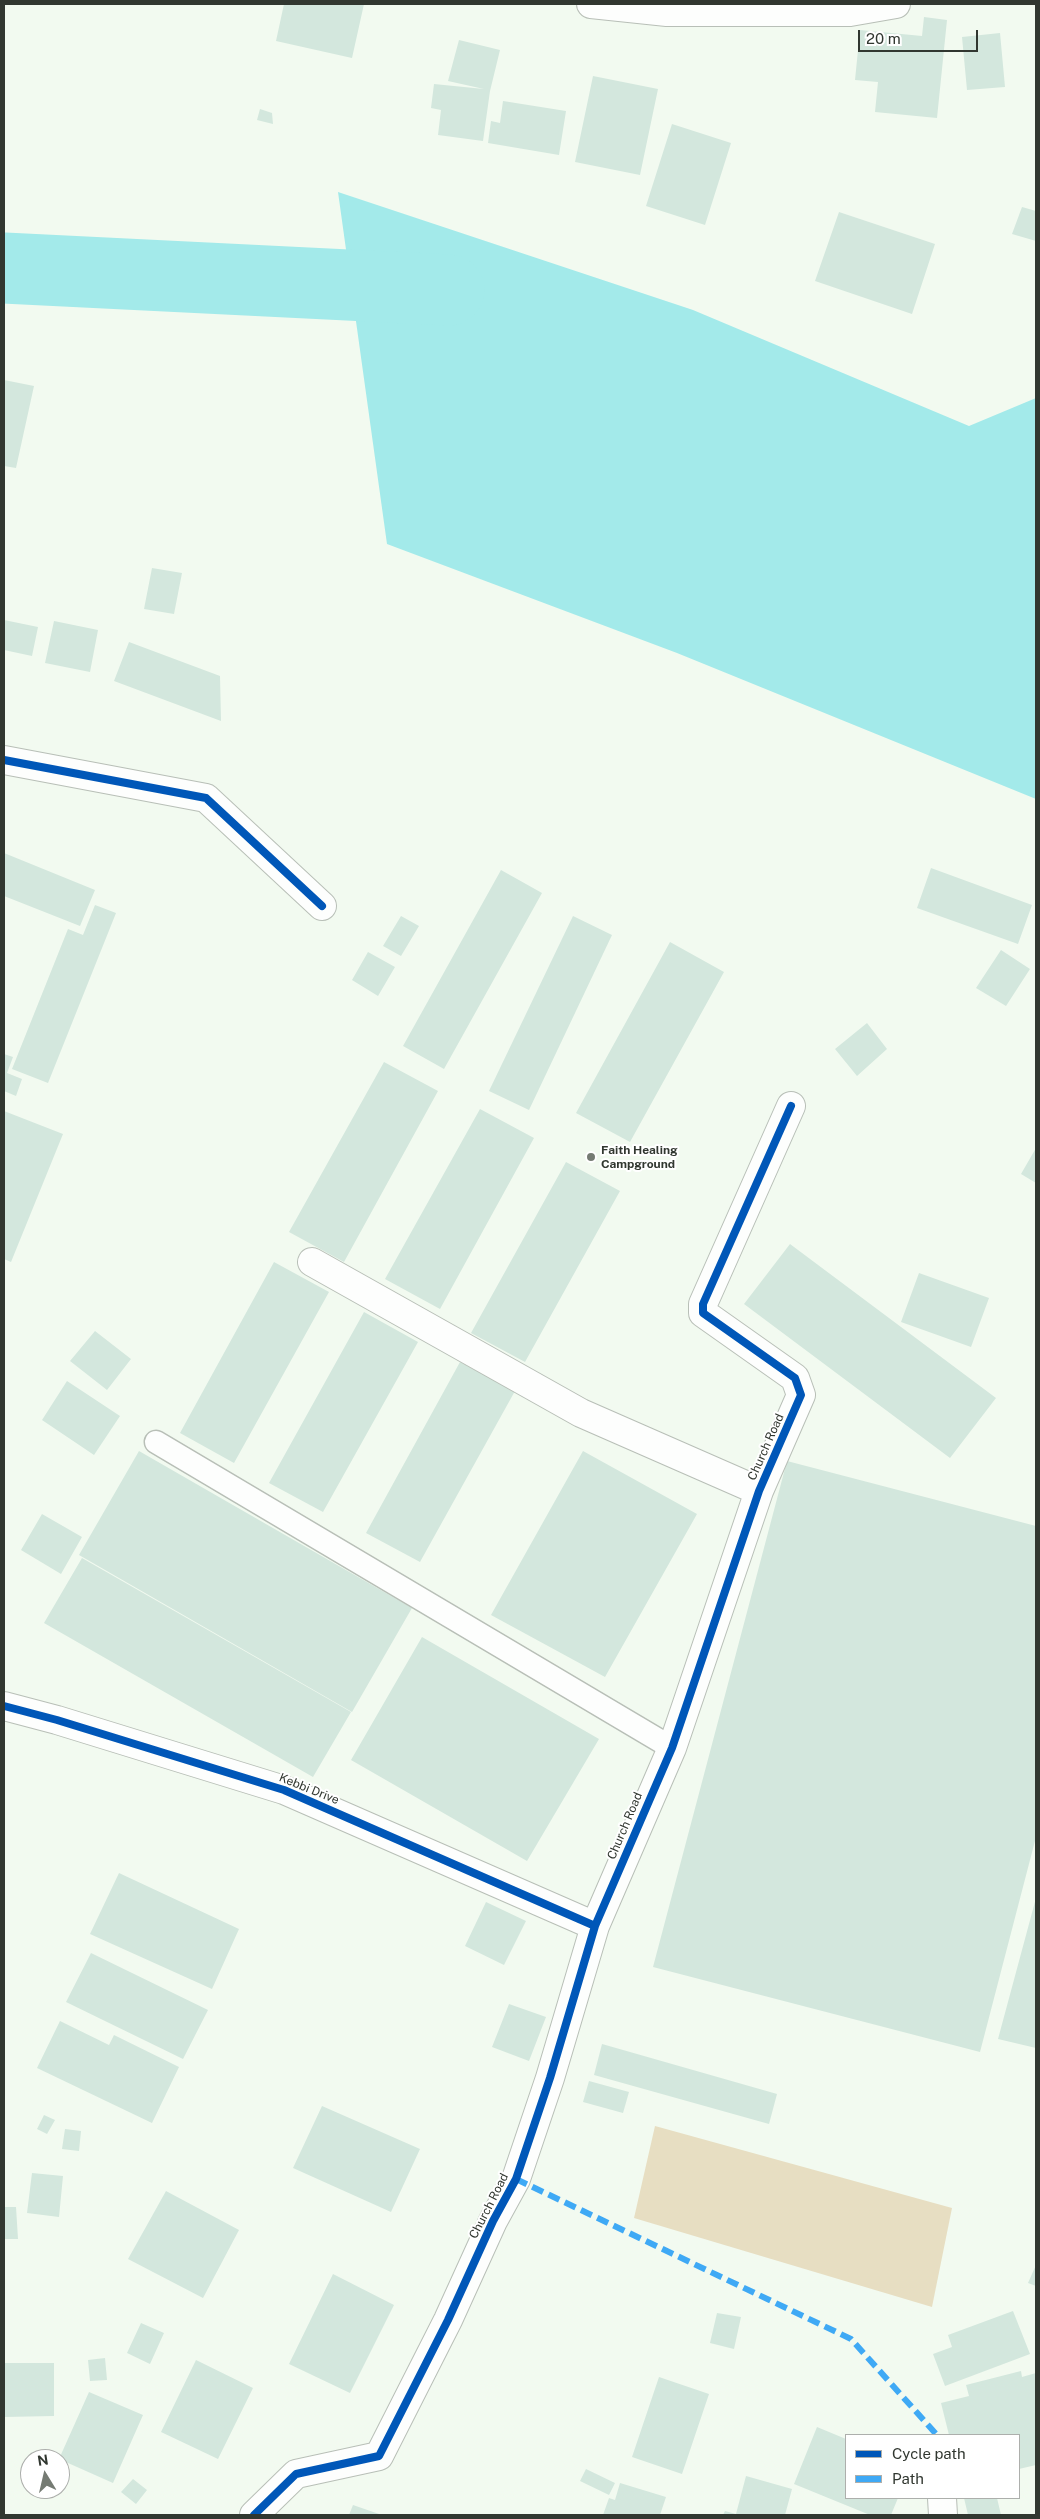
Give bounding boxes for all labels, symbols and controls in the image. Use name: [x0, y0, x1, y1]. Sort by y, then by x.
scale bar: [860, 20, 980, 52]
text: 20 m: [866, 30, 901, 47]
place label: Faith Healing Campground: [601, 1143, 678, 1171]
marker: Faith Healing Campground: [585, 1151, 597, 1163]
street label: Church Road: [745, 1411, 787, 1483]
street label: Kebbi Drive: [277, 1770, 341, 1808]
street label: Church Road: [604, 1790, 646, 1862]
street label: Church Road: [466, 2171, 512, 2241]
legend: [845, 2434, 1020, 2499]
text: Cycle path: [892, 2445, 966, 2462]
north arrow: [20, 2449, 70, 2499]
text: N: [36, 2451, 49, 2469]
text: Path: [892, 2470, 924, 2487]

